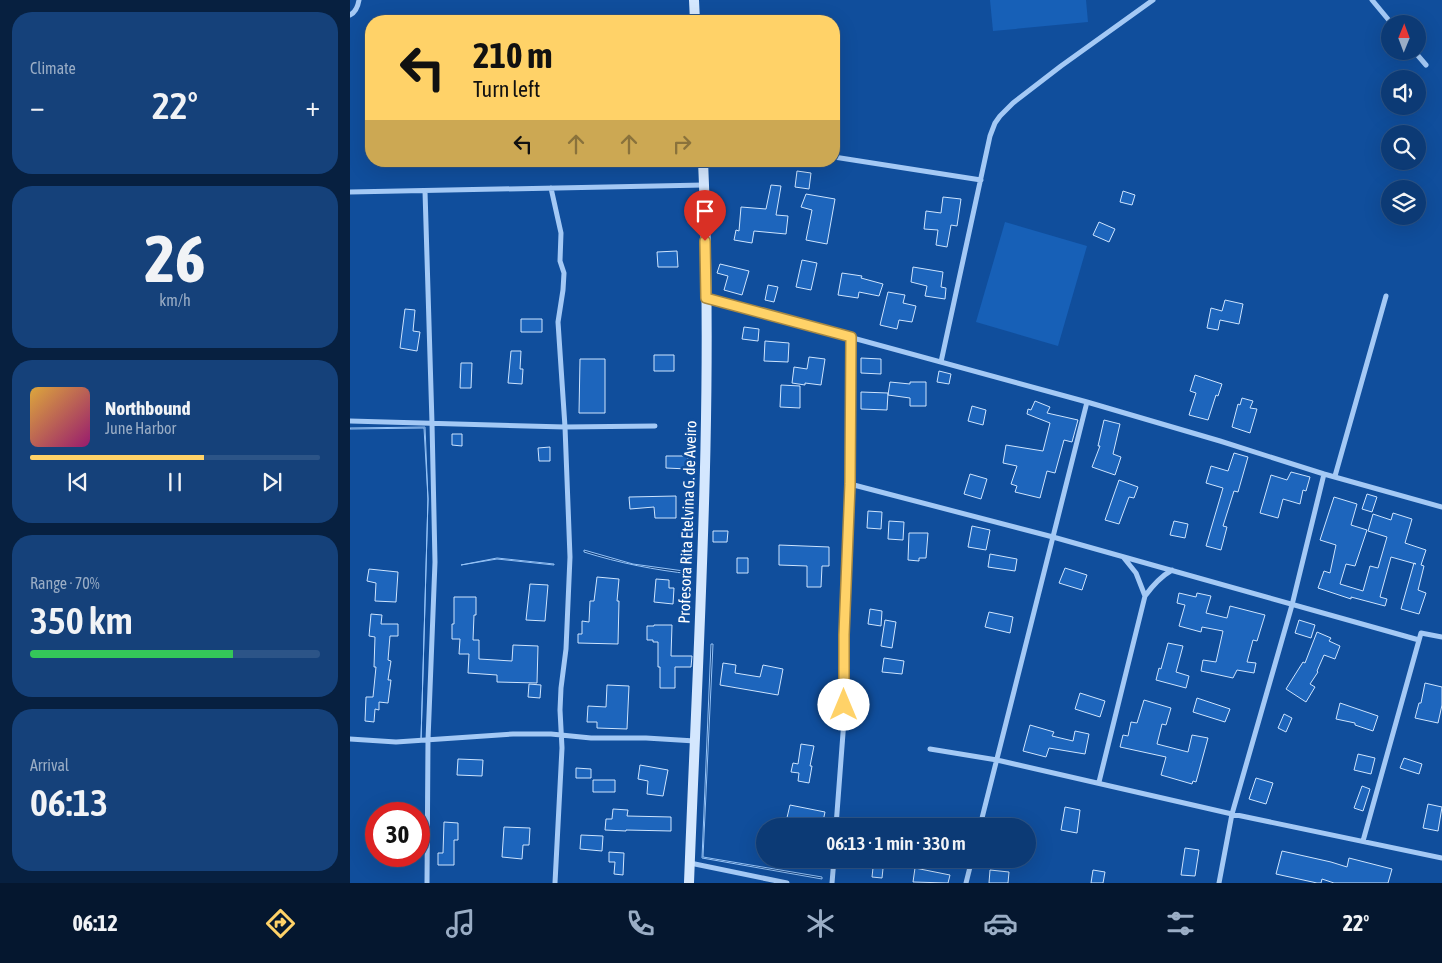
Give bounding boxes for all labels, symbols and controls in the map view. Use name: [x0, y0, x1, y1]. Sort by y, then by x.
north arrow: [1381, 15, 1426, 60]
map controls: [1381, 15, 1426, 225]
icon: left: [390, 35, 455, 100]
text: 210 m: [473, 35, 552, 75]
text: Climate: [30, 59, 76, 77]
button: sound: [1381, 70, 1426, 115]
text: Turn left: [473, 76, 540, 102]
text: 22°: [152, 84, 198, 127]
text: −: [30, 90, 45, 122]
text: +: [305, 90, 320, 122]
button: search: [1381, 125, 1426, 170]
icon: left: [509, 130, 537, 158]
icon: ahead: [562, 130, 590, 158]
icon: ahead: [615, 130, 643, 158]
icon: right: [668, 130, 696, 158]
button: layers: [1381, 180, 1426, 225]
pin: [684, 190, 726, 241]
icon: arrive: [691, 197, 719, 225]
text: 26: [144, 221, 206, 296]
text: km/h: [159, 291, 191, 309]
text: Northbound: [105, 397, 191, 419]
text: June Harbor: [105, 419, 176, 437]
street label: Profesora Rita Etelvina G. de Aveiro: [674, 420, 700, 624]
icon: previous: [64, 468, 92, 496]
icon: pause: [161, 468, 189, 496]
icon: next: [258, 468, 286, 496]
text: Range · 70%: [30, 574, 100, 592]
text: 350 km: [30, 599, 133, 642]
position arrow: [817, 678, 869, 730]
text: Arrival: [30, 756, 69, 774]
text: 06:13: [30, 781, 108, 824]
speed limit sign: 30: [365, 802, 430, 867]
text: 06:13 · 1 min · 330 m: [826, 832, 966, 854]
icon: directions: [263, 906, 298, 941]
icon: music: [443, 906, 478, 941]
icon: phone: [623, 906, 658, 941]
icon: climate: [803, 906, 838, 941]
icon: car: [983, 906, 1018, 941]
icon: filters: [1163, 906, 1198, 941]
text: 06:12: [72, 910, 118, 936]
text: 22°: [1343, 910, 1369, 936]

